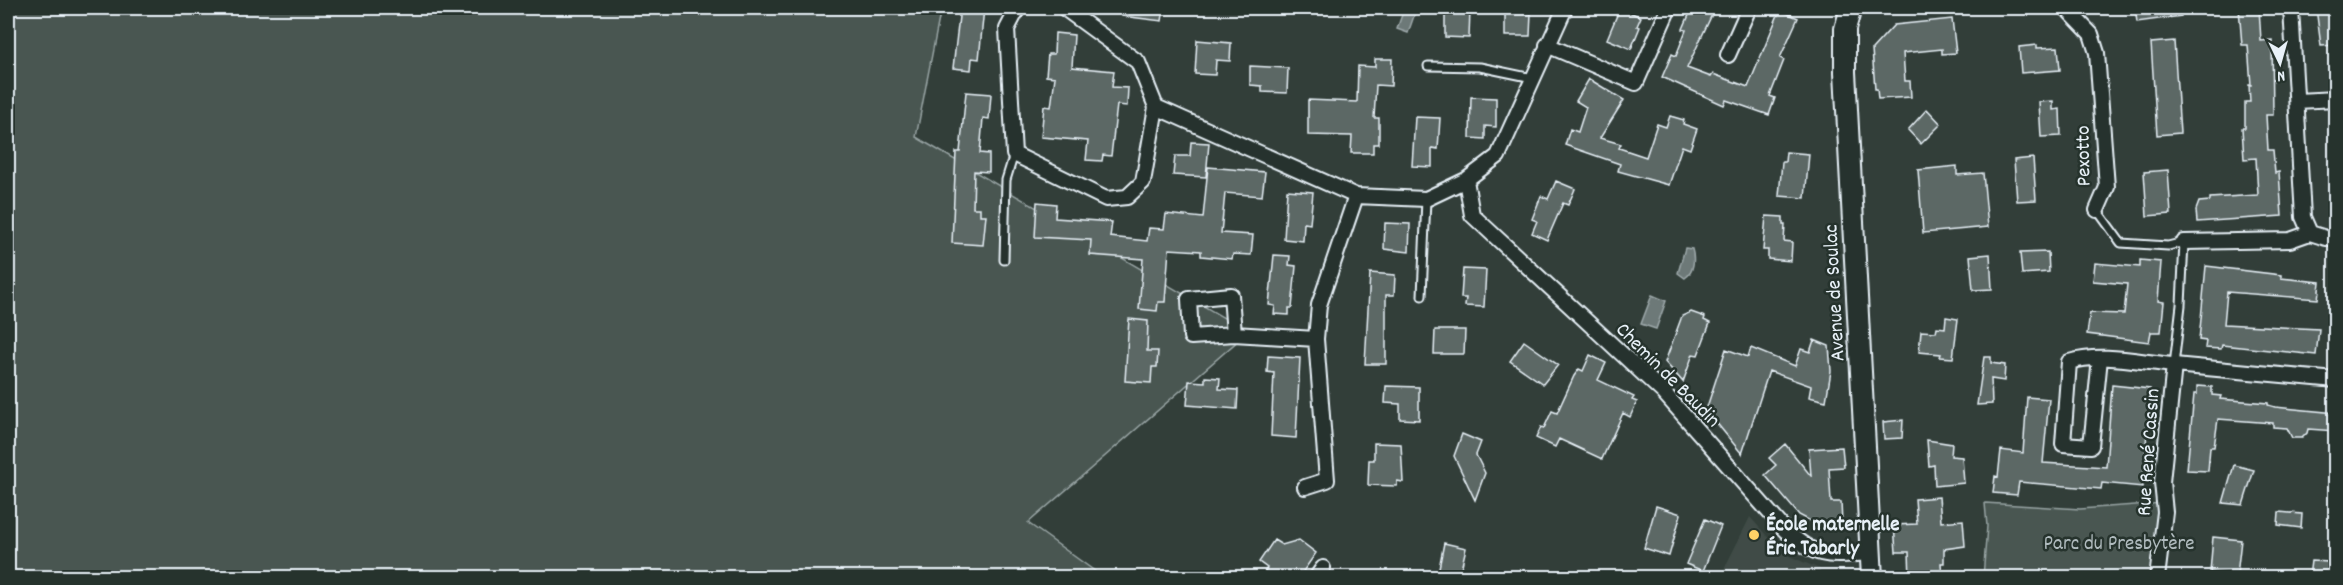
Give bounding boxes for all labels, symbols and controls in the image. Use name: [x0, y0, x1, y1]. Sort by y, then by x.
north arrow: [2250, 33, 2310, 93]
text: N: [2276, 64, 2286, 87]
street label: Pexotto: [2069, 125, 2101, 187]
street label: Avenue de Soulac: [1817, 224, 1855, 362]
street label: Chemin de Baudin: [1607, 317, 1726, 436]
street label: Rue René Cassin: [2131, 387, 2169, 517]
place label: École maternelle Éric Tabarly: [1766, 511, 1900, 565]
marker: École maternelle Éric Tabarly: [1747, 528, 1761, 542]
park label: Parc du Presbytère: [2044, 530, 2194, 560]

